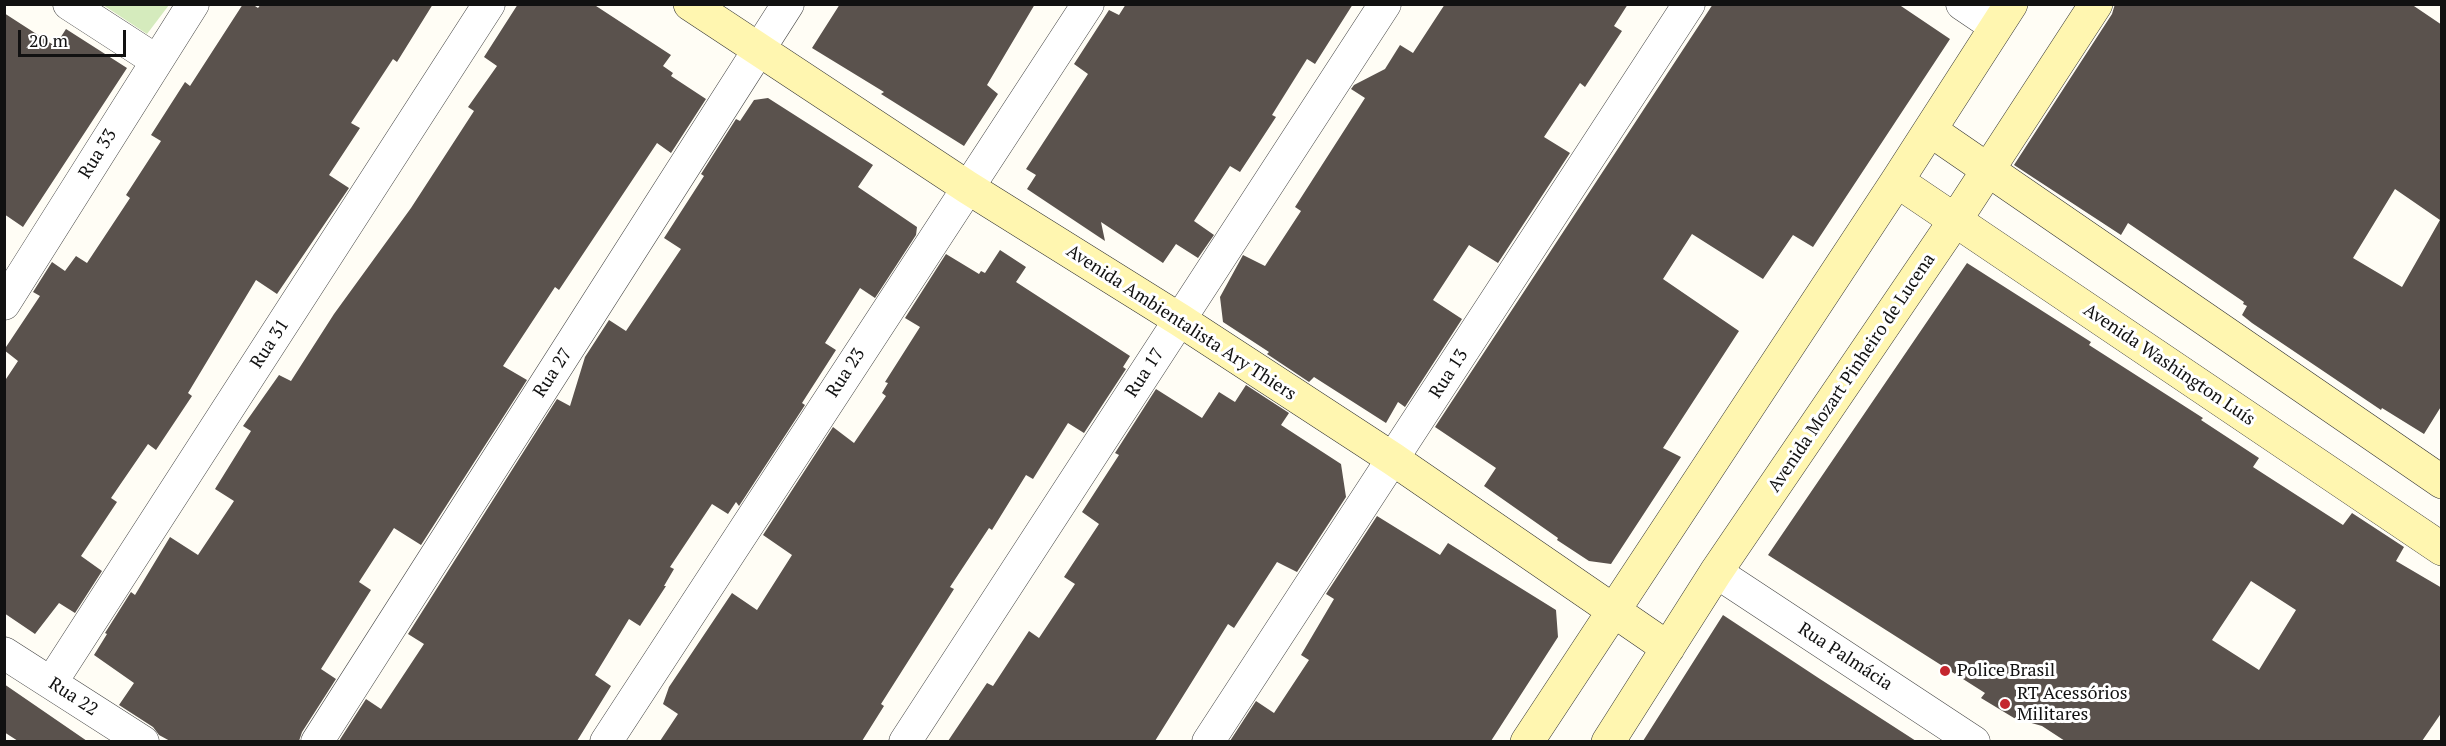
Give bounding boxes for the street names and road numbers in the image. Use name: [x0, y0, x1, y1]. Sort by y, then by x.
street label: Rua 33: [74, 125, 122, 183]
street label: Avenida Ambientalista Ary Thiers: [1062, 241, 1300, 405]
street label: Avenida Mozart Pinheiro de Lucena: [1764, 250, 1940, 496]
street label: Avenida Washington Luís: [2079, 300, 2259, 430]
street label: Rua 31: [246, 315, 294, 373]
street label: Rua 27: [529, 344, 577, 402]
street label: Rua 23: [822, 344, 870, 402]
street label: Rua 17: [1121, 344, 1169, 402]
street label: Rua 13: [1425, 345, 1473, 403]
street label: Rua Palmácia: [1794, 619, 1896, 695]
street label: Rua 22: [44, 673, 102, 721]

